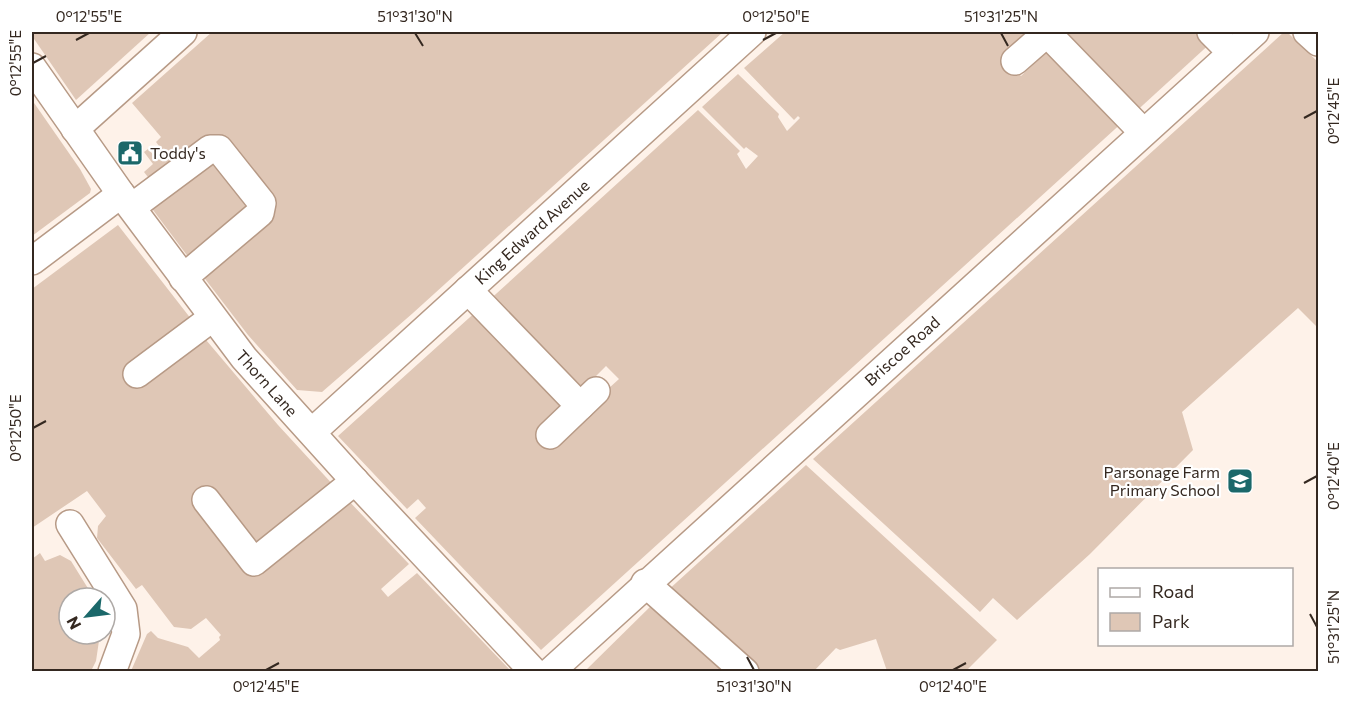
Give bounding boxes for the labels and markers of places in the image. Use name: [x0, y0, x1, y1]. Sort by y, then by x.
public building icon: Toddy's: [115, 138, 145, 168]
place label: Toddy's: [150, 143, 206, 162]
place label: Parsonage Farm Primary School: [1104, 462, 1220, 499]
school or university icon: Parsonage Farm Primary School: [1225, 466, 1255, 496]

